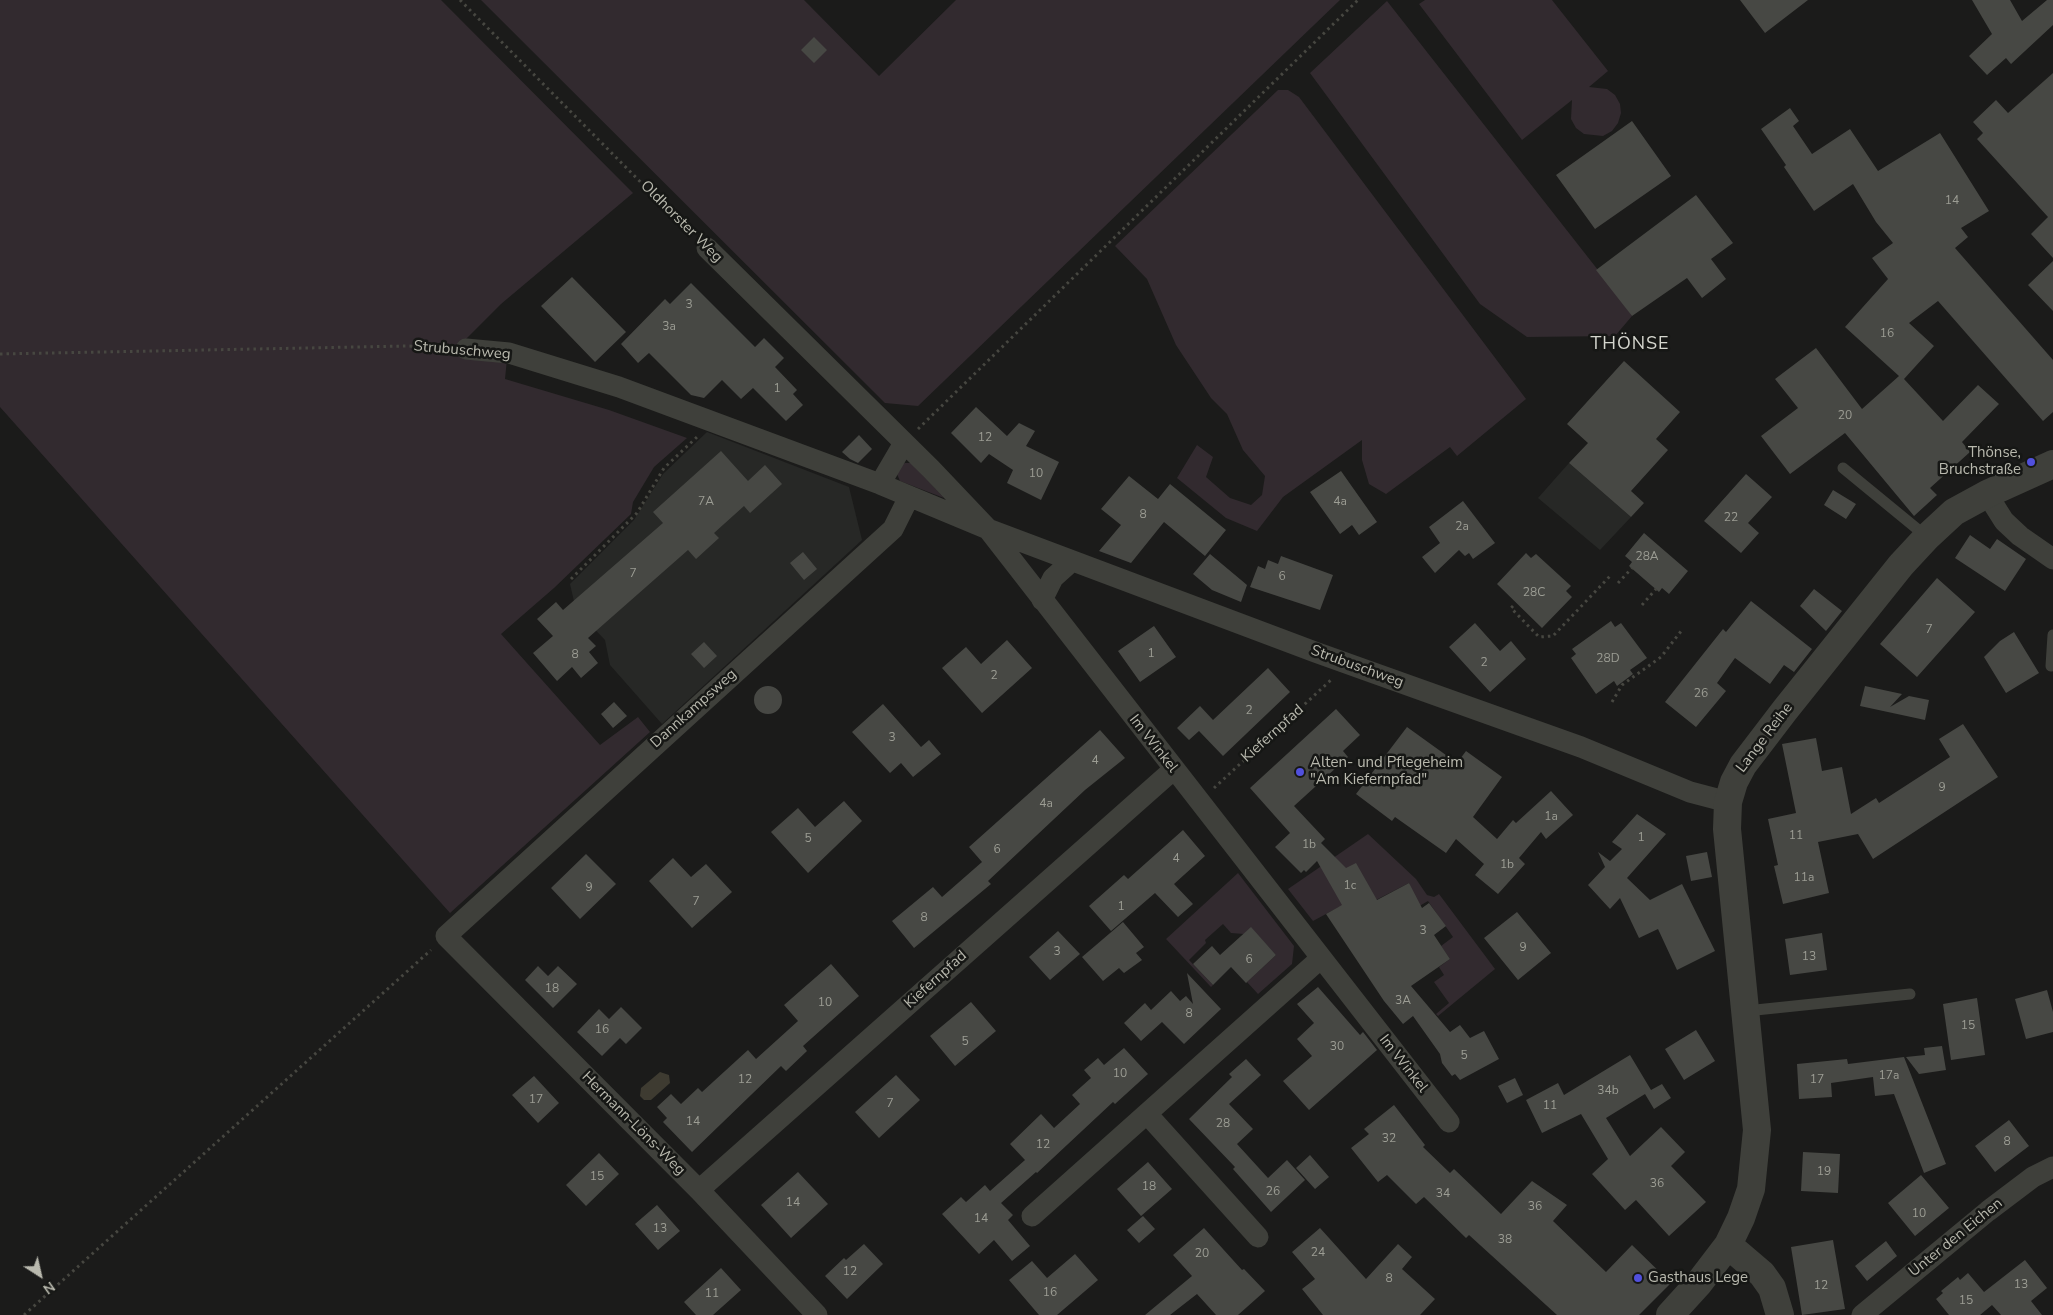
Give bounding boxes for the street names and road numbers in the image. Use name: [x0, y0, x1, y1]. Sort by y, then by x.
street label: Oldhorster Weg: [636, 177, 726, 267]
street label: Strubuschweg: [413, 338, 511, 364]
street label: Strubuschweg: [1308, 642, 1406, 692]
street label: Dannkampsweg: [647, 666, 741, 752]
street label: Lange Reihe: [1733, 699, 1797, 777]
street label: Kiefernpfad: [1238, 701, 1308, 767]
street label: Im Winkel: [1125, 711, 1181, 777]
street label: Kiefernpfad: [901, 947, 971, 1013]
street label: Im Winkel: [1375, 1031, 1431, 1097]
street label: Hermann-Löns-Weg: [577, 1068, 689, 1180]
street label: Unter den Eichen: [1906, 1195, 2006, 1281]

